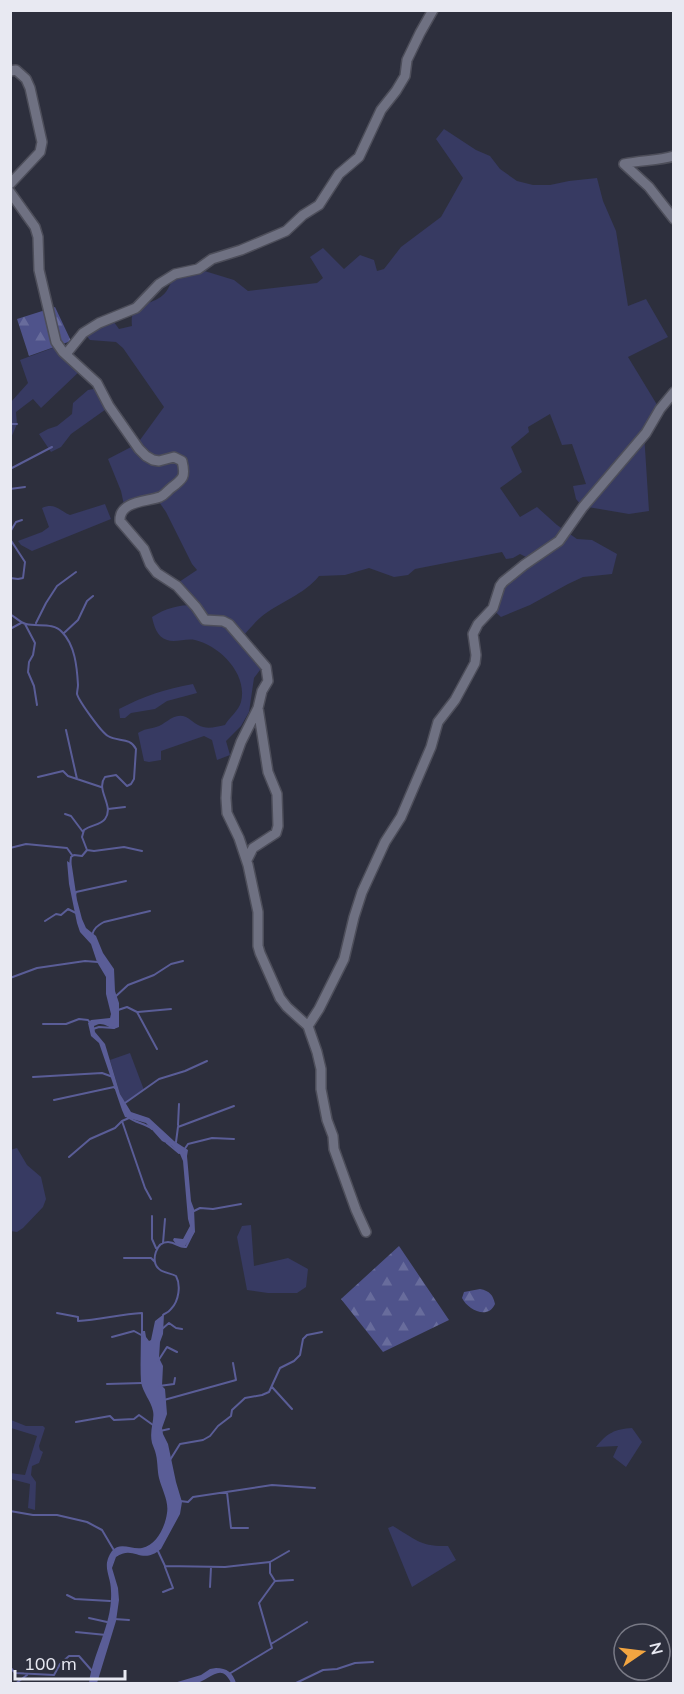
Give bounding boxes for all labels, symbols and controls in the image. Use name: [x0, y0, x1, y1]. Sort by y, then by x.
north arrow: [612, 1622, 672, 1682]
text: N: [645, 1640, 668, 1657]
scale bar: [15, 1643, 124, 1681]
text: 100 m: [24, 1652, 77, 1675]

